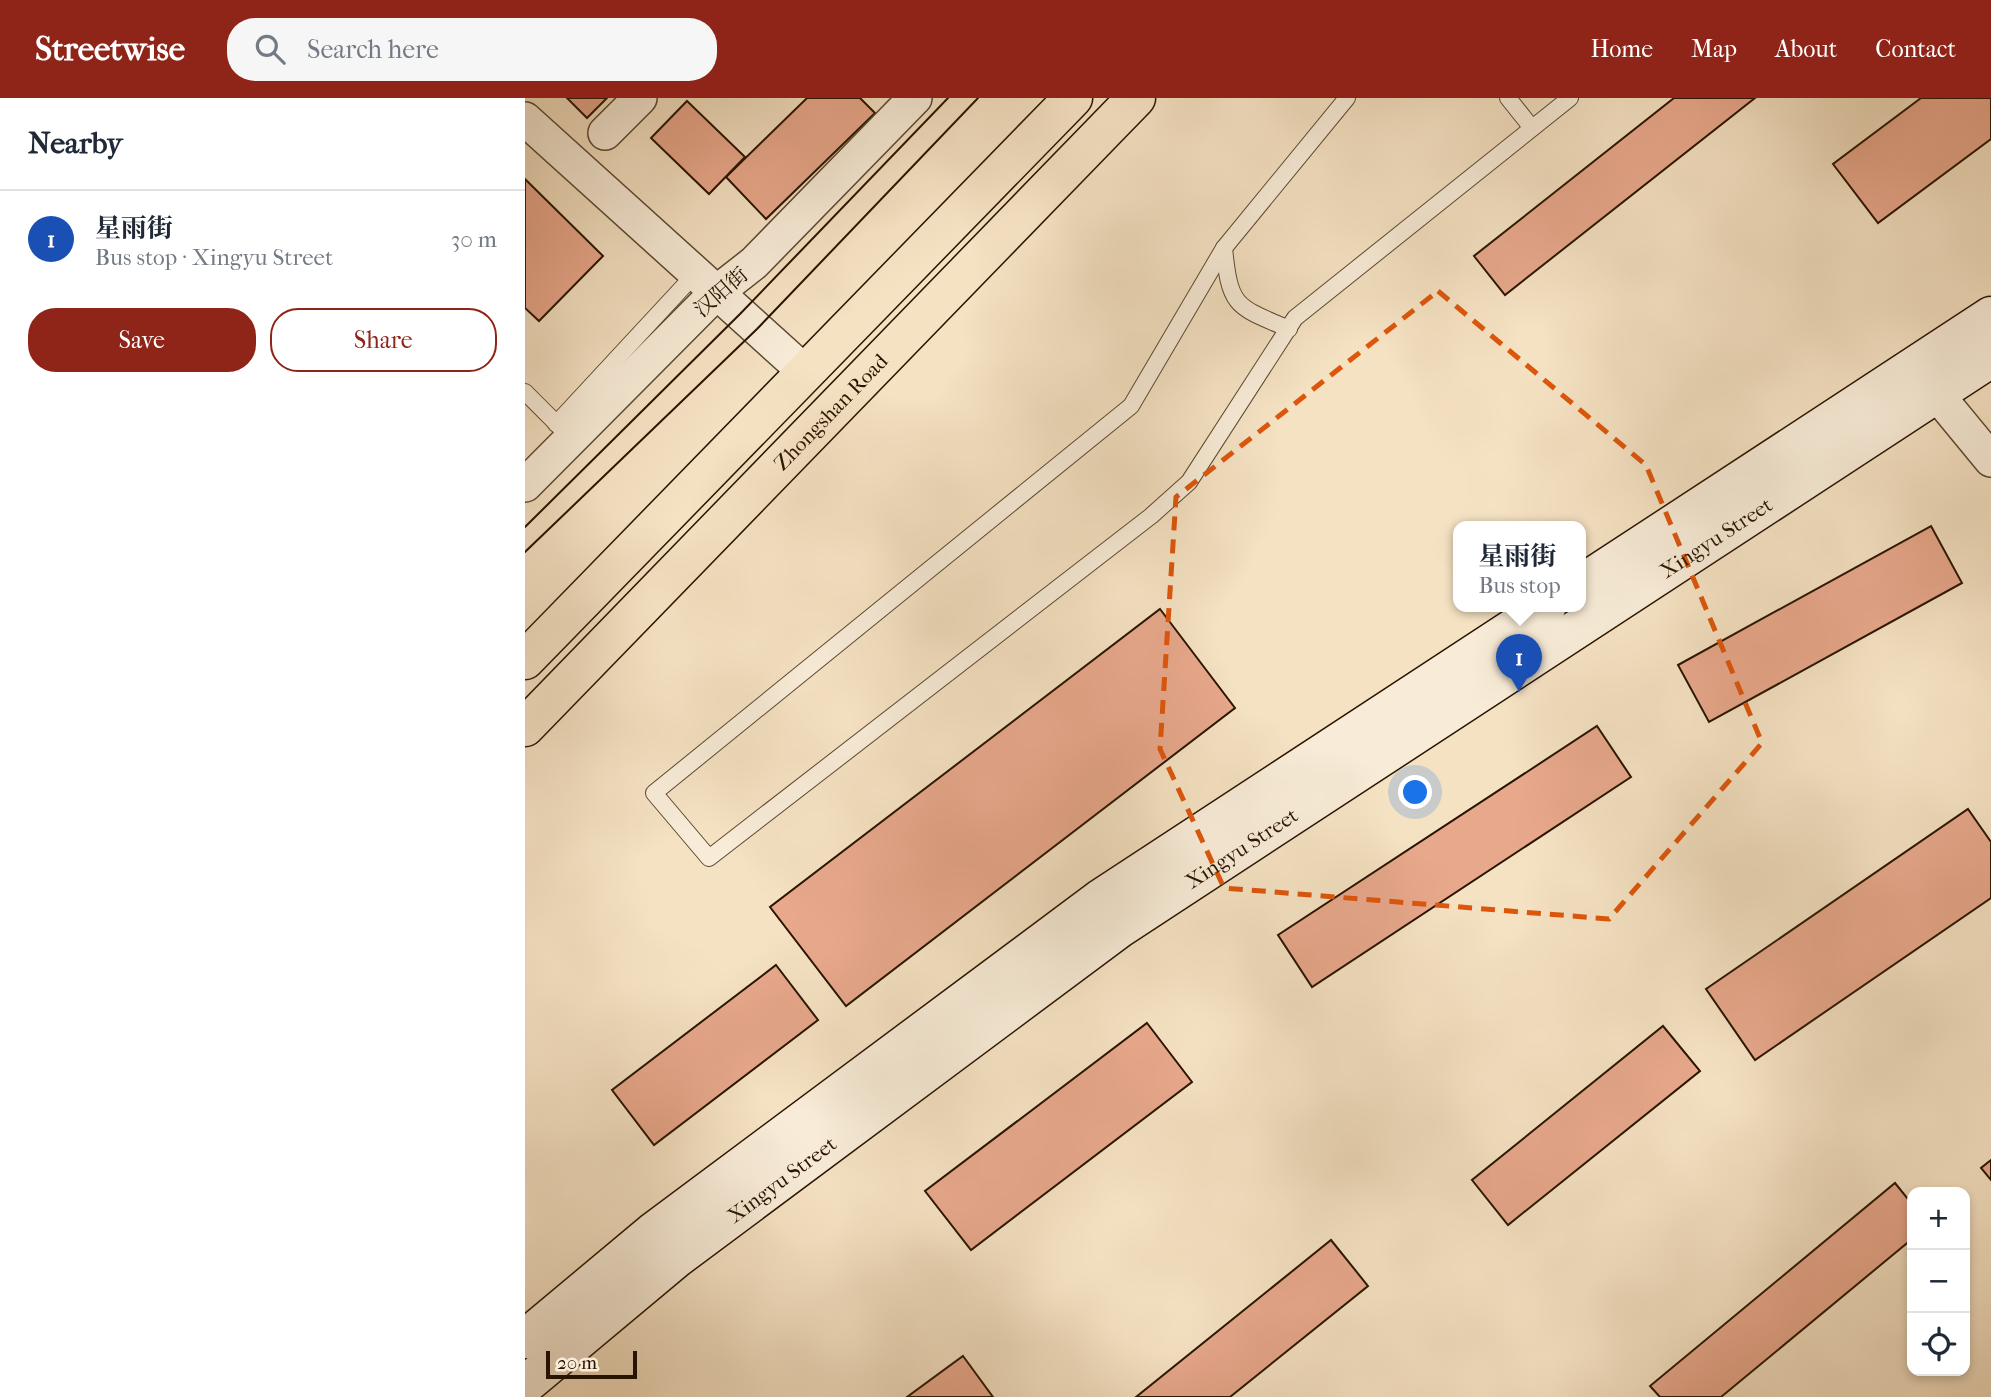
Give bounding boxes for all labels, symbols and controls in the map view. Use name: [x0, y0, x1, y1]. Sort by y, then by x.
search box: [227, 18, 717, 81]
text: Streetwise: [35, 30, 185, 69]
icon: search: [251, 30, 289, 68]
text: Search here: [307, 34, 439, 65]
text: Home: [1591, 35, 1653, 63]
text: Map: [1691, 35, 1737, 63]
text: About: [1775, 35, 1837, 63]
text: Contact: [1875, 35, 1956, 63]
text: Nearby: [28, 126, 123, 161]
text: 星雨街: [95, 213, 173, 244]
text: 1: [47, 226, 55, 253]
text: 30 m: [451, 226, 497, 253]
text: Bus stop · Xingyu Street: [95, 244, 333, 271]
street label: 汉阳街: [689, 262, 753, 322]
button: Save: [28, 308, 256, 372]
button: Share: [270, 308, 497, 372]
street label: Zhongshan Road: [769, 349, 893, 475]
street label: Xingyu Street: [1656, 492, 1777, 583]
popup: [1453, 521, 1586, 612]
text: 星雨街: [1478, 541, 1556, 572]
text: Bus stop: [1478, 572, 1561, 599]
pin: 1: [1496, 634, 1542, 692]
your location: [1398, 775, 1432, 809]
street label: Xingyu Street: [1181, 803, 1303, 894]
street label: Xingyu Street: [723, 1131, 841, 1228]
map controls: [1907, 1187, 1970, 1376]
button: +: [1907, 1187, 1970, 1250]
button: −: [1907, 1250, 1970, 1313]
button: locate: [1907, 1313, 1970, 1376]
scale bar: [546, 1348, 637, 1380]
text: 20 m: [557, 1352, 597, 1374]

